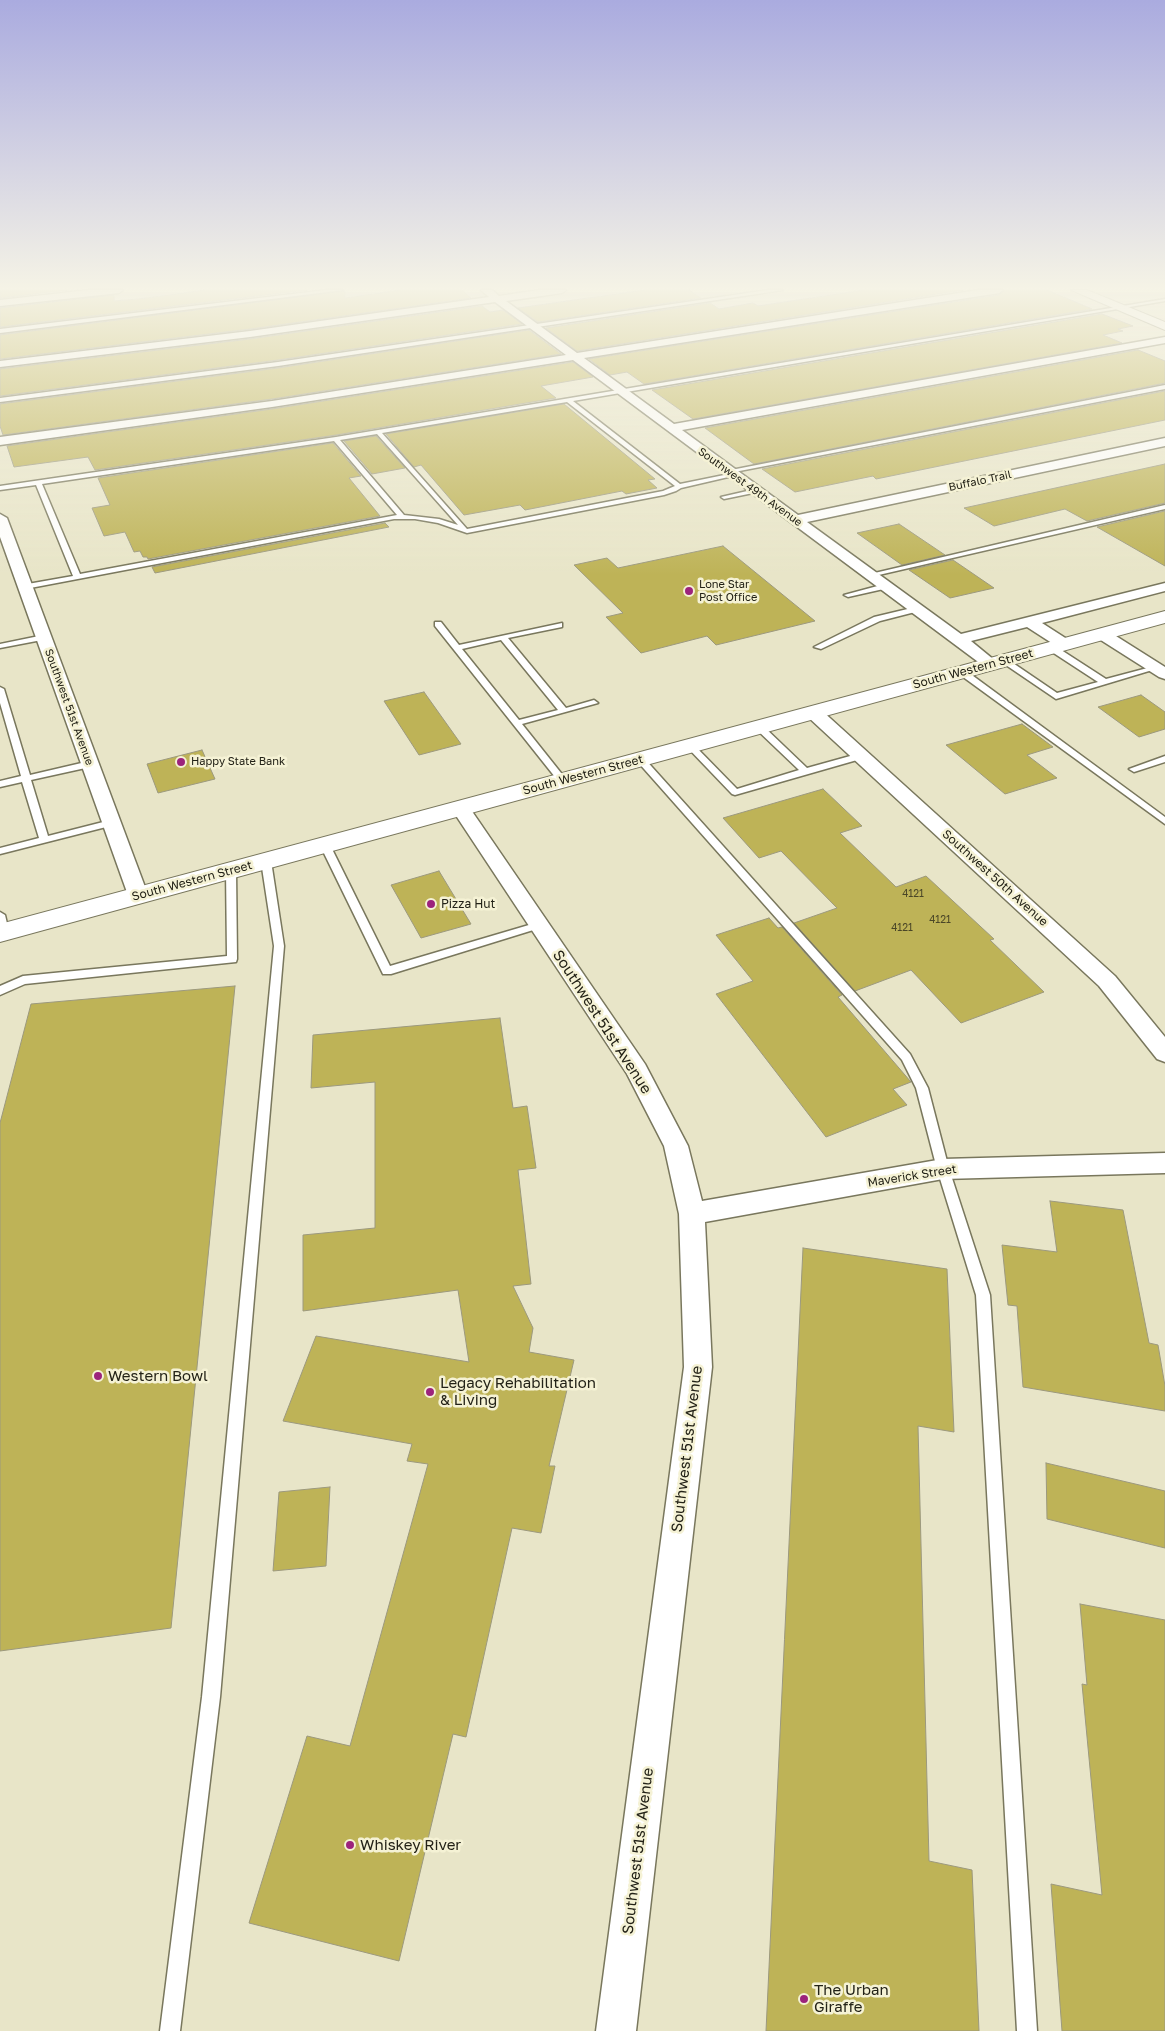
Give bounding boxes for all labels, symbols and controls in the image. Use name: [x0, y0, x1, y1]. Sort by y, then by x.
street label: Southwest 49th Avenue: [695, 445, 805, 529]
street label: Buffalo Trail: [948, 468, 1012, 494]
place label: Lone Star Post Office: [699, 578, 757, 604]
marker: Lone Star Post Office: [683, 585, 695, 597]
street label: South Western Street: [911, 646, 1035, 692]
street label: Southwest 51st Avenue: [42, 647, 96, 767]
street label: South Western Street: [521, 752, 645, 798]
place label: Happy State Bank: [191, 755, 285, 769]
marker: Happy State Bank: [175, 756, 187, 768]
street label: Southwest 50th Avenue: [939, 827, 1051, 929]
street label: South Western Street: [130, 858, 254, 904]
house number: 4121: [902, 888, 924, 900]
place label: Pizza Hut: [441, 897, 495, 911]
marker: Pizza Hut: [425, 898, 437, 910]
house number: 4121: [929, 914, 951, 926]
house number: 4121: [891, 922, 913, 934]
street label: Southwest 51st Avenue: [549, 947, 655, 1097]
street label: Maverick Street: [866, 1162, 958, 1190]
street label: Southwest 51st Avenue: [668, 1365, 706, 1533]
place label: Western Bowl: [108, 1367, 208, 1385]
marker: Western Bowl: [92, 1370, 104, 1382]
place label: Legacy Rehabilitation & Living: [440, 1374, 596, 1409]
marker: Legacy Rehabilitation & Living: [424, 1386, 436, 1398]
street label: Southwest 51st Avenue: [619, 1767, 657, 1935]
place label: Whiskey River: [360, 1836, 461, 1854]
marker: Whiskey River: [344, 1839, 356, 1851]
place label: The Urban Giraffe: [814, 1981, 889, 2016]
marker: The Urban Giraffe: [798, 1993, 810, 2005]

